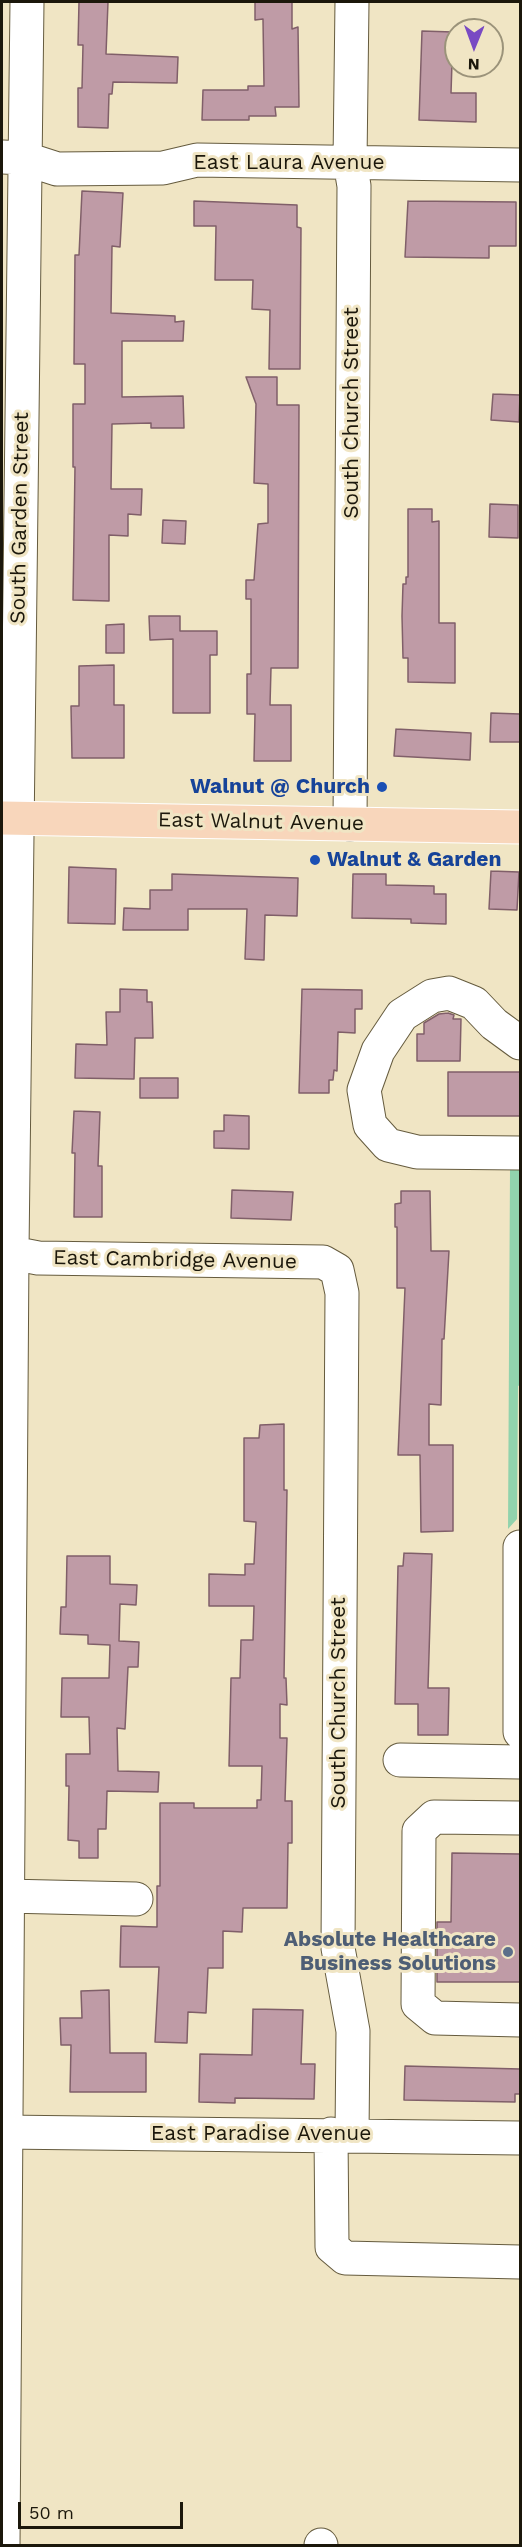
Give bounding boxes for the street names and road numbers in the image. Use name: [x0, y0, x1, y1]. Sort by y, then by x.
street label: East Laura Avenue: [193, 150, 385, 176]
street label: South Church Street: [339, 307, 365, 519]
street label: South Garden Street: [6, 412, 34, 624]
street label: East Walnut Avenue: [158, 808, 364, 836]
street label: East Cambridge Avenue: [53, 1245, 297, 1275]
street label: South Church Street: [326, 1597, 352, 1809]
street label: East Paradise Avenue: [151, 2121, 371, 2147]

